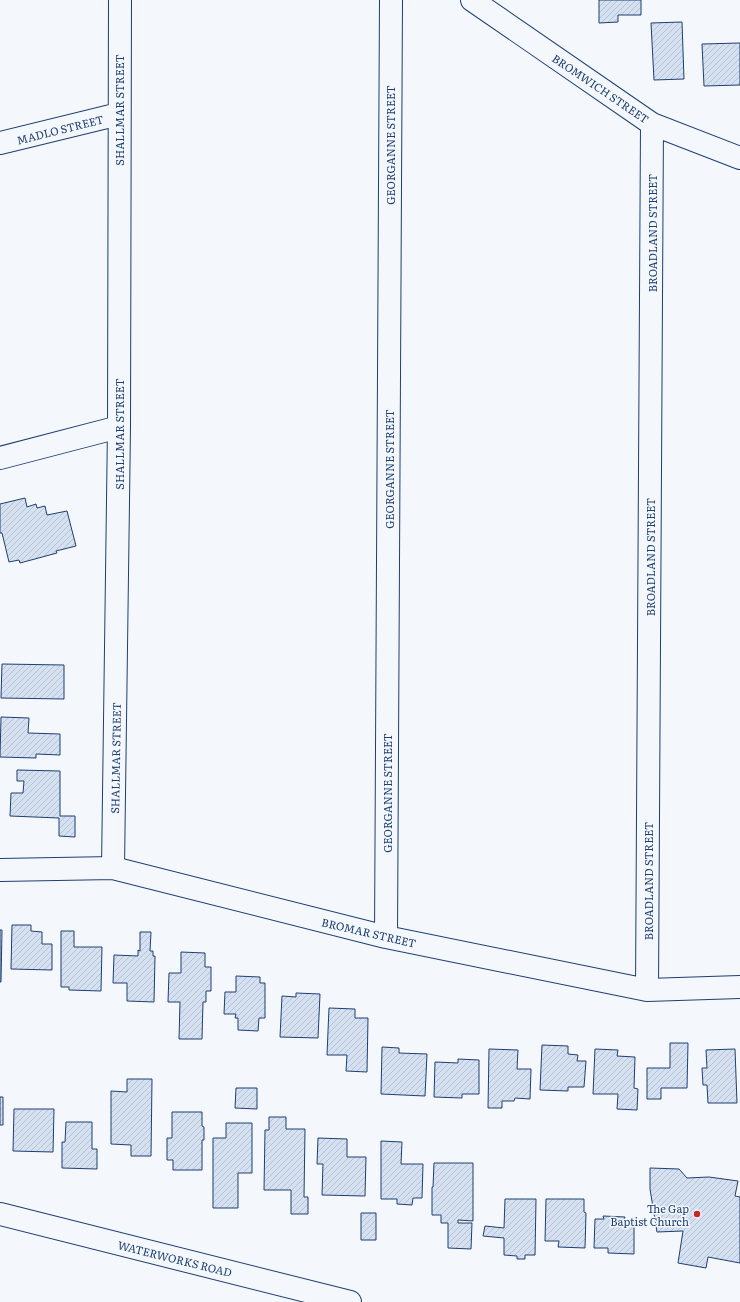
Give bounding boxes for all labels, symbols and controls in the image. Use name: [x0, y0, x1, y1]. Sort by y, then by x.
street label: BROMWICH STREET: [549, 50, 653, 126]
street label: SHALLMAR STREET: [111, 54, 127, 166]
street label: GEORGANNE STREET: [382, 85, 398, 205]
street label: MADLO STREET: [15, 110, 105, 148]
street label: BROADLAND STREET: [644, 174, 660, 292]
street label: SHALLMAR STREET: [111, 378, 127, 490]
street label: GEORGANNE STREET: [381, 409, 397, 529]
street label: BROADLAND STREET: [642, 498, 658, 616]
street label: SHALLMAR STREET: [106, 702, 124, 814]
street label: GEORGANNE STREET: [379, 733, 395, 853]
street label: BROADLAND STREET: [640, 822, 656, 940]
street label: BROMAR STREET: [320, 913, 418, 951]
place label: The Gap Baptist Church: [610, 1200, 689, 1229]
marker: The Gap Baptist Church: [692, 1209, 702, 1219]
street label: WATERWORKS ROAD: [116, 1236, 234, 1280]

